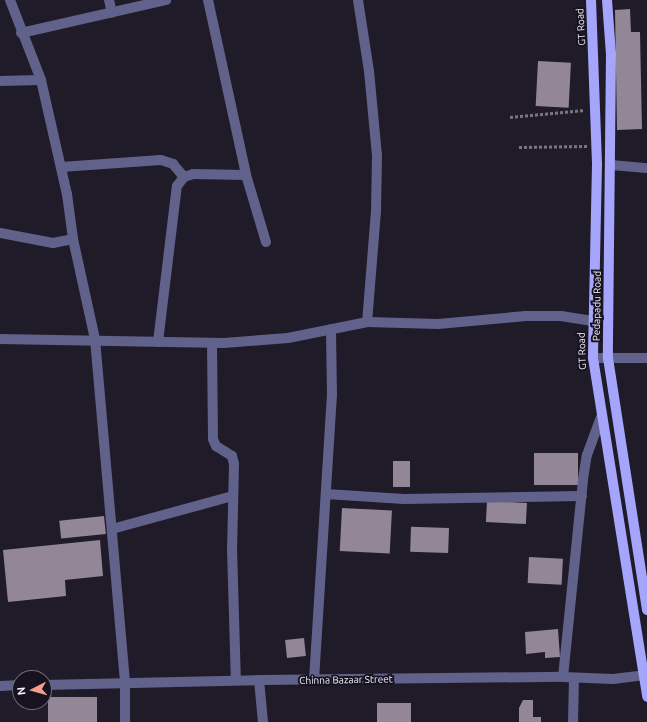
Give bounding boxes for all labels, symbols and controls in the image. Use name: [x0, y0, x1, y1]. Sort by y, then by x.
street label: GT Road: [574, 8, 588, 46]
street label: Pedapadu Road: [590, 271, 604, 341]
street label: GT Road: [575, 332, 589, 370]
north arrow: [12, 670, 52, 710]
street label: Chinna Bazaar Street: [299, 673, 393, 687]
text: N: [15, 686, 27, 696]

